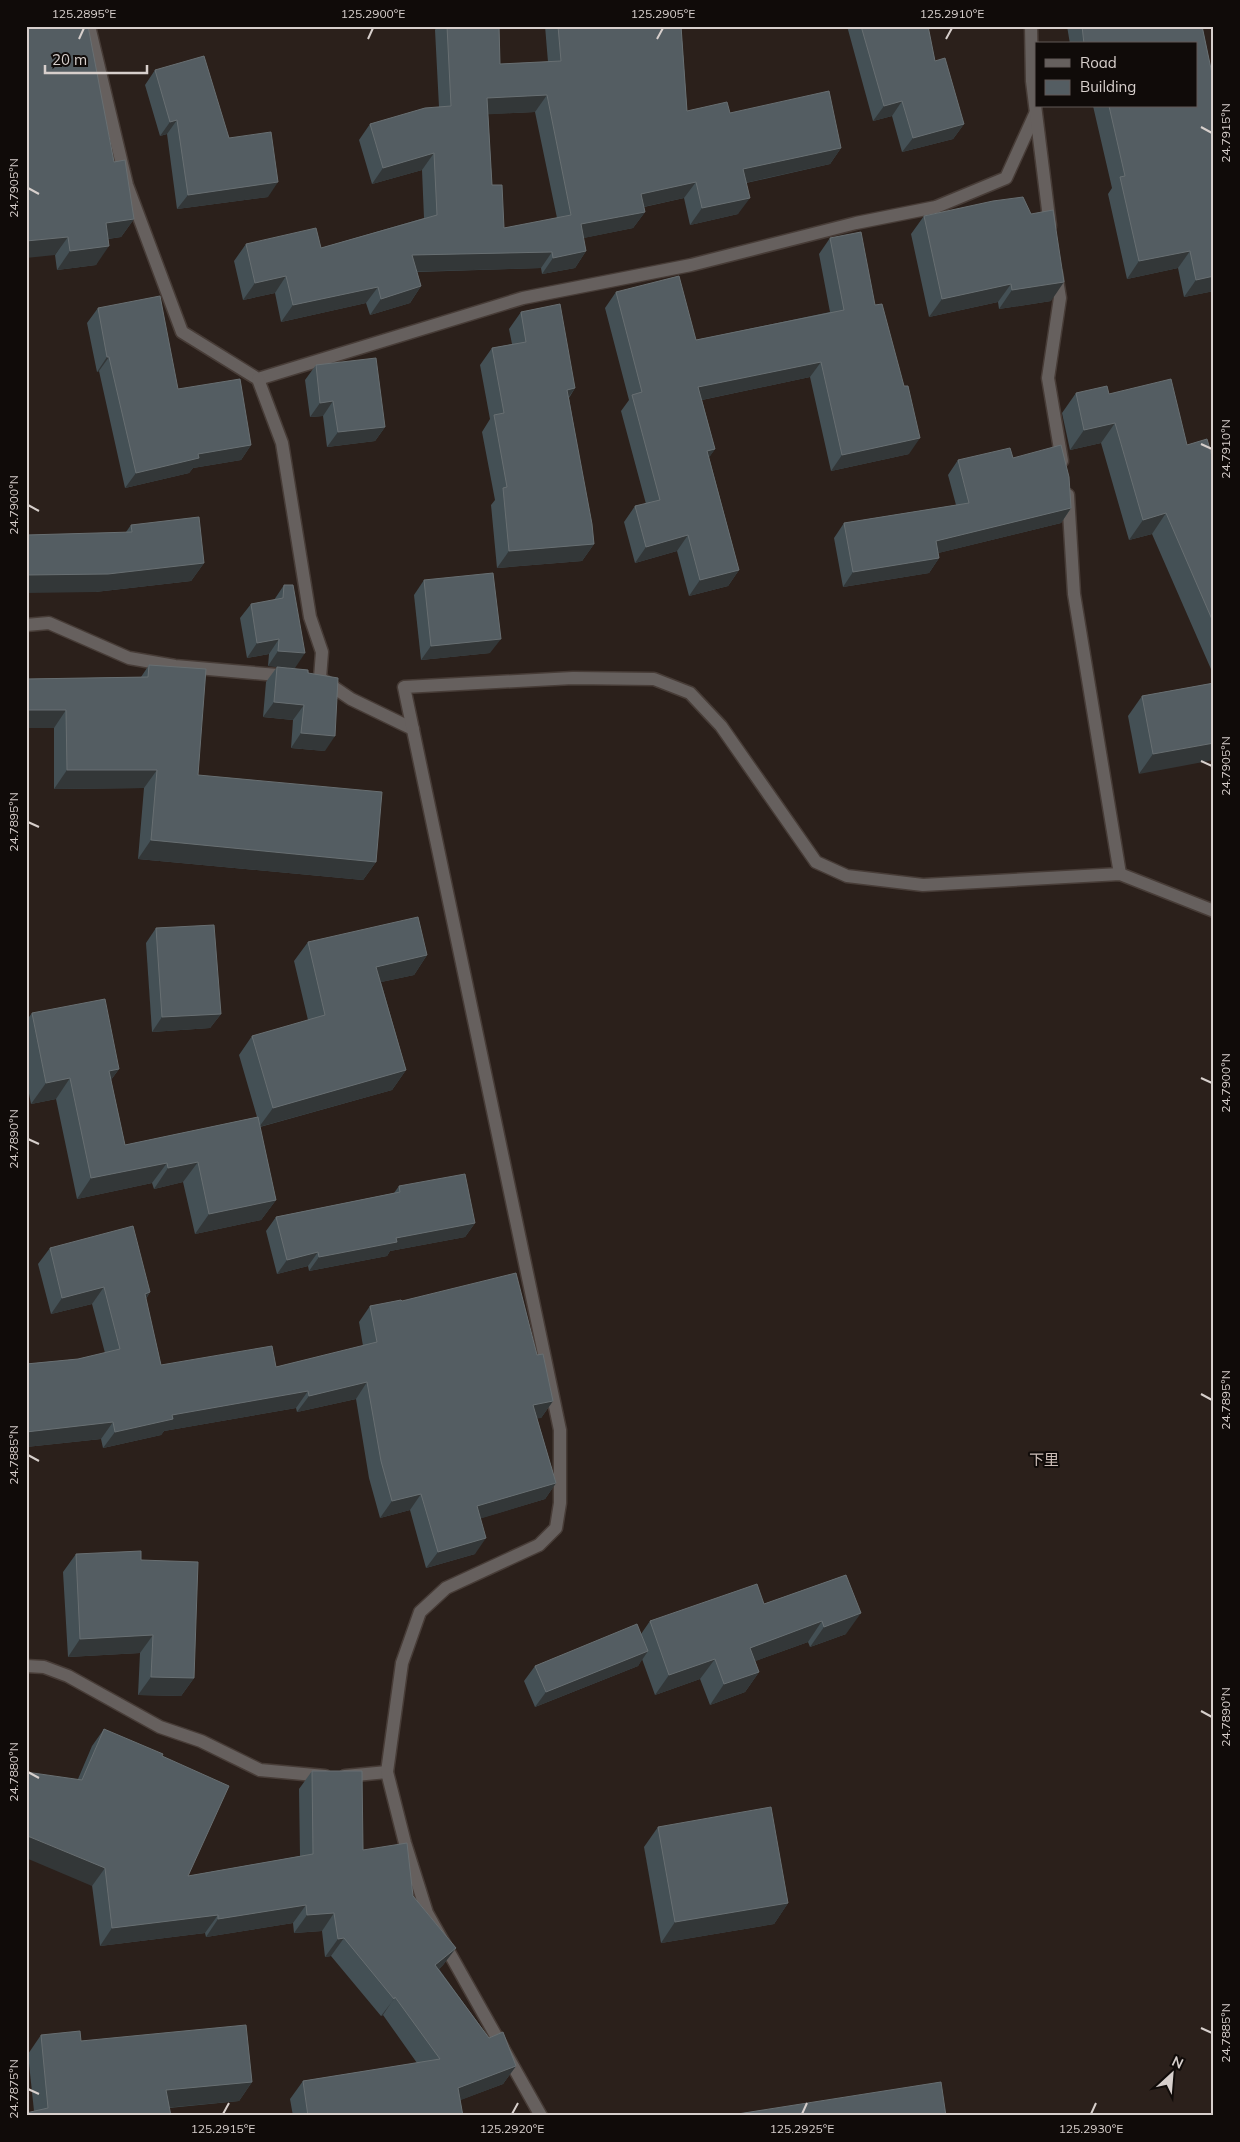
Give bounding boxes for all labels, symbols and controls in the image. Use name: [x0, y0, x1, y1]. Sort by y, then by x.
text: 125.2895°E: [52, 6, 116, 21]
text: 125.2900°E: [341, 6, 405, 21]
text: 125.2905°E: [631, 6, 695, 21]
text: 125.2910°E: [920, 6, 984, 21]
scale bar: [45, 42, 148, 74]
legend: [1035, 42, 1198, 108]
text: 20 m: [52, 50, 87, 69]
text: Road: [1080, 53, 1117, 72]
text: Building: [1080, 77, 1136, 96]
text: 24.7915°N: [1218, 103, 1233, 163]
text: 24.7905°N: [6, 158, 21, 218]
text: 24.7910°N: [1218, 419, 1233, 479]
text: 24.7900°N: [6, 475, 21, 535]
text: 24.7905°N: [1218, 736, 1233, 796]
text: 24.7895°N: [6, 792, 21, 852]
text: 24.7900°N: [1218, 1053, 1233, 1113]
text: 24.7890°N: [6, 1109, 21, 1169]
text: 24.7895°N: [1218, 1370, 1233, 1430]
text: 24.7885°N: [6, 1425, 21, 1485]
district label: 下里: [1029, 1450, 1059, 1469]
text: 24.7890°N: [1218, 1687, 1233, 1747]
text: 24.7880°N: [6, 1742, 21, 1802]
text: 24.7885°N: [1218, 2003, 1233, 2063]
north arrow: [1148, 2050, 1198, 2100]
text: N: [1169, 2052, 1186, 2073]
text: 24.7875°N: [6, 2059, 21, 2119]
text: 125.2915°E: [191, 2121, 255, 2136]
text: 125.2920°E: [480, 2121, 544, 2136]
text: 125.2925°E: [770, 2121, 834, 2136]
text: 125.2930°E: [1059, 2121, 1123, 2136]

